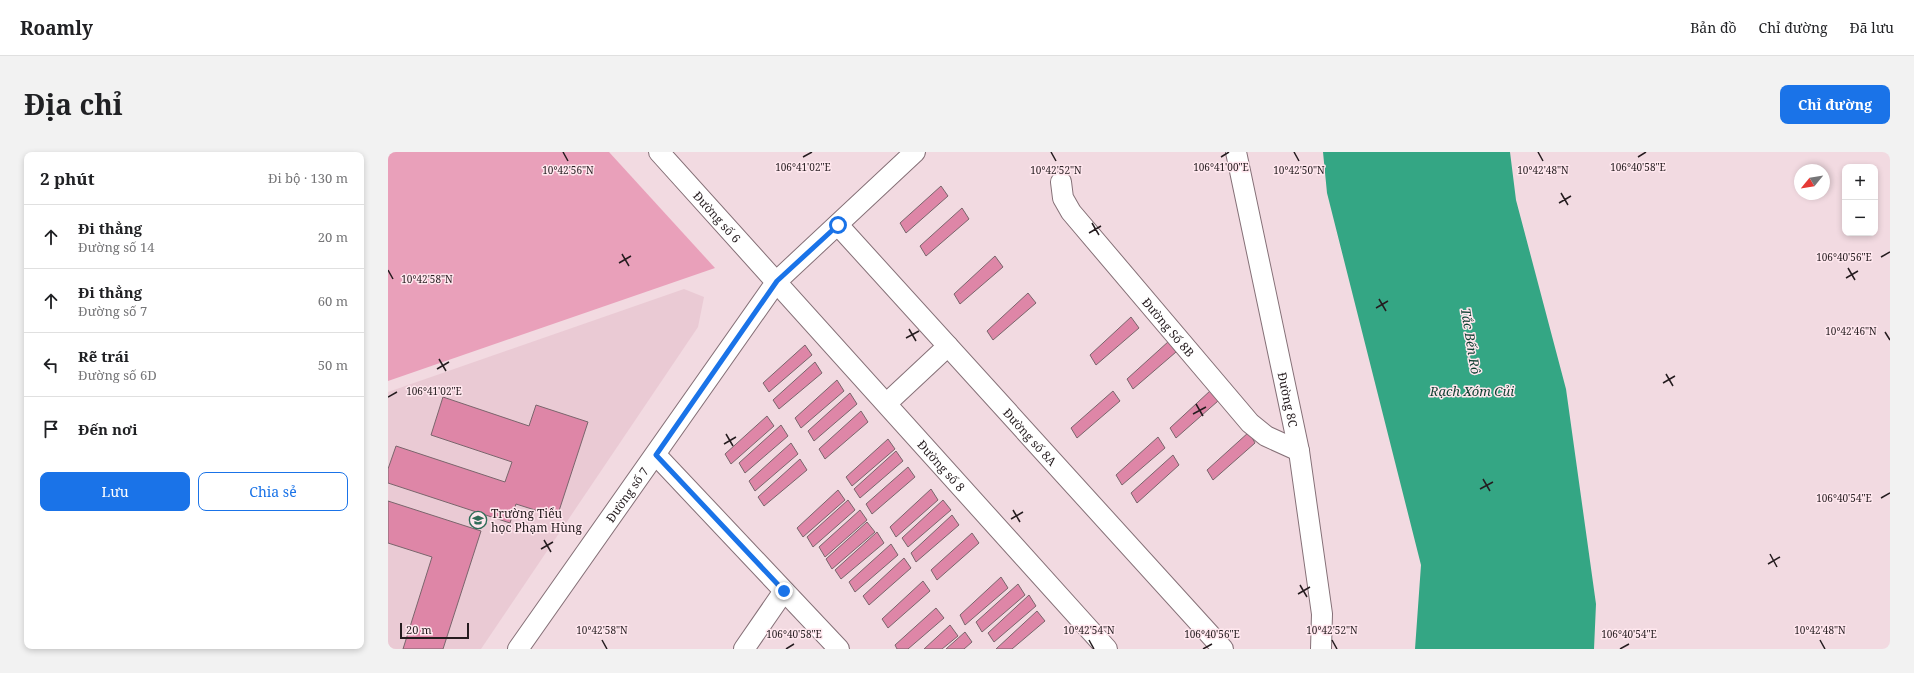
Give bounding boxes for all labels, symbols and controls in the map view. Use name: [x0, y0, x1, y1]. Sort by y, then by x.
text: Roamly: [20, 15, 93, 41]
text: Bản đồ: [1690, 18, 1737, 37]
text: Chỉ đường: [1759, 18, 1828, 37]
text: Đã lưu: [1850, 18, 1894, 37]
text: Địa chỉ: [24, 85, 123, 123]
button: Chỉ đường: [1780, 85, 1890, 124]
text: 106°41'02"E: [775, 160, 831, 174]
text: 106°41'00"E: [1193, 160, 1249, 174]
text: 106°40'58"E: [1610, 160, 1666, 174]
text: 10°42'56"N: [542, 163, 594, 177]
text: 10°42'52"N: [1030, 163, 1082, 177]
text: 10°42'50"N: [1273, 163, 1325, 177]
text: 10°42'48"N: [1517, 163, 1569, 177]
north arrow: [1794, 164, 1830, 200]
map controls: [1842, 164, 1878, 236]
button: +: [1842, 164, 1878, 200]
text: 2 phút: [40, 167, 95, 190]
text: Đi bộ · 130 m: [268, 169, 348, 187]
street label: Đường số 6: [690, 187, 745, 246]
button: −: [1842, 200, 1878, 236]
route start: [829, 216, 847, 234]
text: Đi thẳng: [78, 218, 142, 238]
icon: ahead: [40, 226, 62, 248]
text: 20 m: [318, 228, 348, 246]
text: Đường số 14: [78, 238, 154, 256]
text: 106°40'56"E: [1816, 250, 1872, 264]
text: 10°42'58"N: [401, 272, 453, 286]
text: Đi thẳng: [78, 282, 142, 302]
icon: ahead: [40, 290, 62, 312]
text: 60 m: [318, 292, 348, 310]
street label: Đường Số 8B: [1138, 294, 1199, 360]
text: Đường số 7: [78, 302, 147, 320]
water label: Tắc Bến Rô: [1457, 307, 1485, 375]
text: 10°42'46"N: [1825, 324, 1877, 338]
text: Rẽ trái: [78, 346, 129, 366]
icon: left: [40, 354, 62, 376]
text: 50 m: [318, 356, 348, 374]
text: Đường số 6D: [78, 366, 157, 384]
street label: Đường 8C: [1274, 370, 1302, 429]
water label: Rạch Xóm Củi: [1429, 382, 1514, 400]
text: 106°41'02"E: [406, 384, 462, 398]
street label: Đường số 8A: [1000, 404, 1061, 470]
icon: arrive: [40, 418, 62, 440]
text: Đến nơi: [78, 419, 138, 439]
street label: Đường số 8: [914, 436, 969, 495]
street label: Đường số 7: [601, 463, 652, 525]
button: Lưu: [40, 472, 190, 511]
button: Chia sẻ: [198, 472, 348, 511]
text: 106°40'54"E: [1816, 491, 1872, 505]
place label: Trường Tiểu học Phạm Hùng: [491, 505, 583, 536]
school or university icon: Trường Tiểu học Phạm Hùng: [468, 510, 488, 530]
route end: [775, 582, 793, 600]
scale bar: [400, 621, 469, 640]
text: 20 m: [406, 622, 432, 637]
text: 10°42'58"N: [576, 623, 628, 637]
text: 10°42'54"N: [1063, 623, 1115, 637]
text: 10°42'52"N: [1306, 623, 1358, 637]
text: 10°42'48"N: [1794, 623, 1846, 637]
text: 106°40'58"E: [766, 627, 822, 641]
text: 106°40'56"E: [1184, 627, 1240, 641]
text: 106°40'54"E: [1601, 627, 1657, 641]

